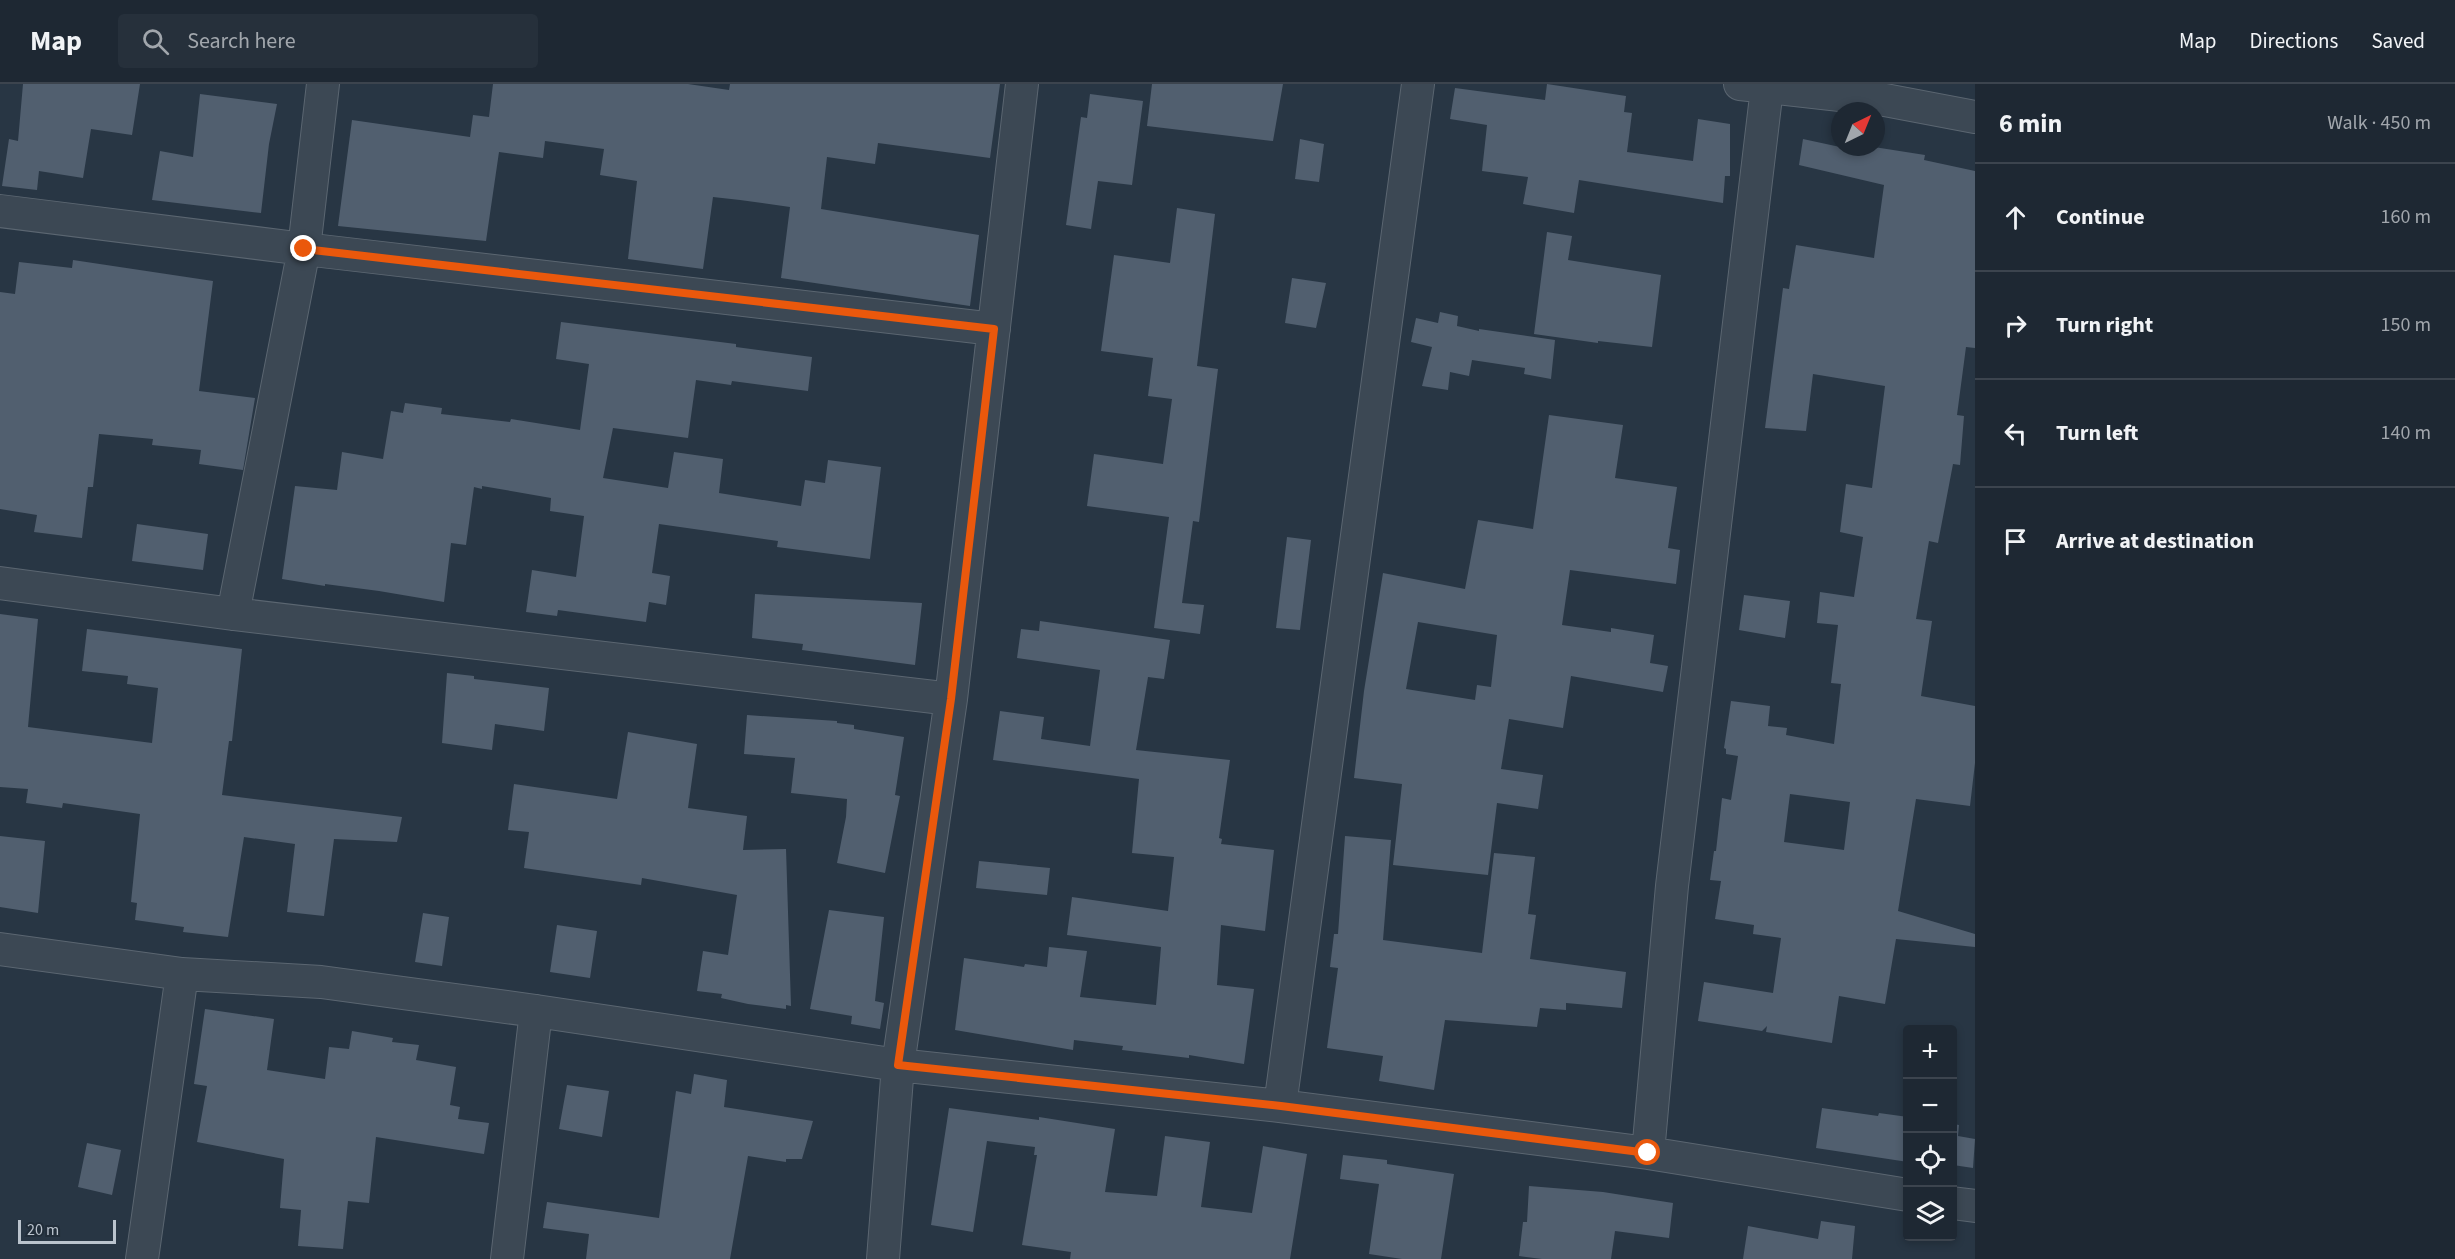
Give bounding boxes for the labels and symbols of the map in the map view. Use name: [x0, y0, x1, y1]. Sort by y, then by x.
north arrow: [1831, 102, 1885, 156]
route end: [290, 235, 316, 261]
route start: [1634, 1139, 1660, 1165]
scale bar: [18, 1217, 116, 1244]

